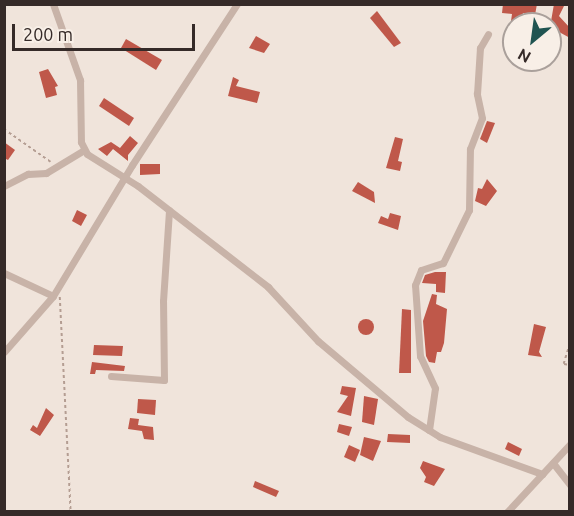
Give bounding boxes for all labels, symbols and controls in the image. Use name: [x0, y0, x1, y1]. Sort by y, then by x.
scale bar: [15, 12, 198, 50]
north arrow: [502, 12, 562, 72]
text: 200 m: [23, 24, 73, 44]
text: N: [515, 45, 534, 67]

